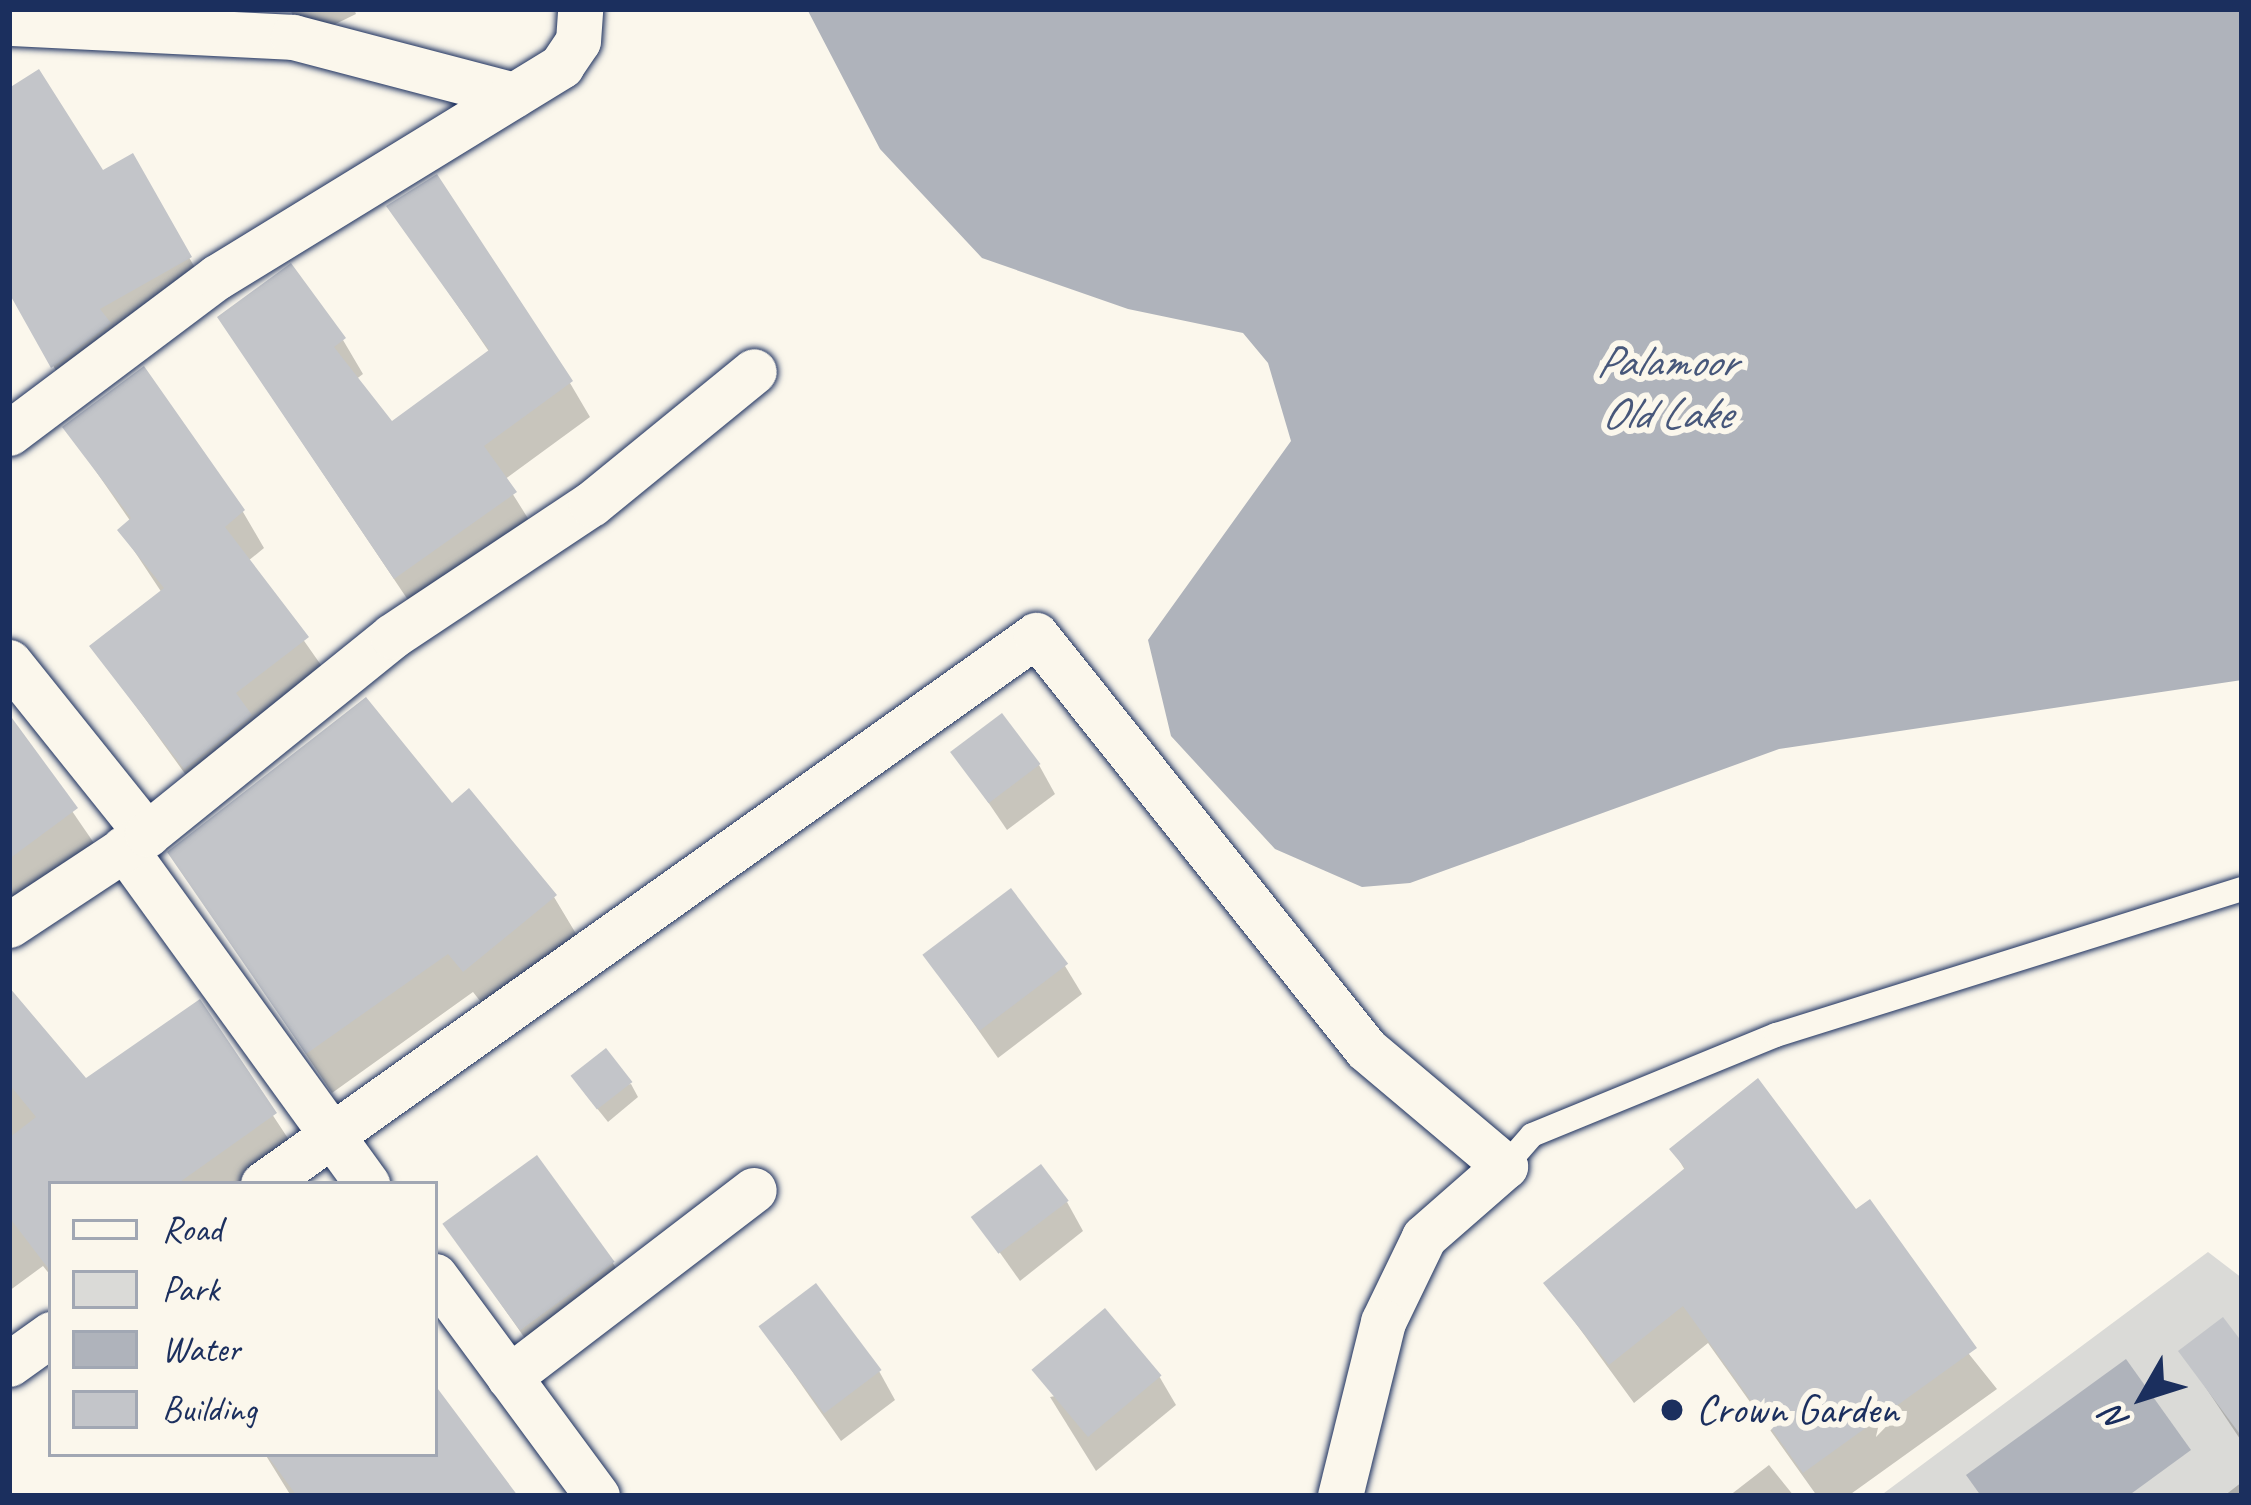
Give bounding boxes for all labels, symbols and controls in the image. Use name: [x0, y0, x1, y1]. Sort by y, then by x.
water label: Palamoor Old Lake: [1596, 335, 1736, 441]
legend: [48, 1181, 438, 1457]
text: Road: [162, 1206, 222, 1252]
text: Park: [162, 1266, 219, 1312]
text: Water: [162, 1326, 240, 1372]
north arrow: [2083, 1337, 2203, 1457]
place label: Crown Garden: [1696, 1385, 1900, 1435]
text: Building: [162, 1386, 257, 1432]
marker: Crown Garden: [1659, 1397, 1685, 1423]
text: N: [2092, 1398, 2138, 1441]

